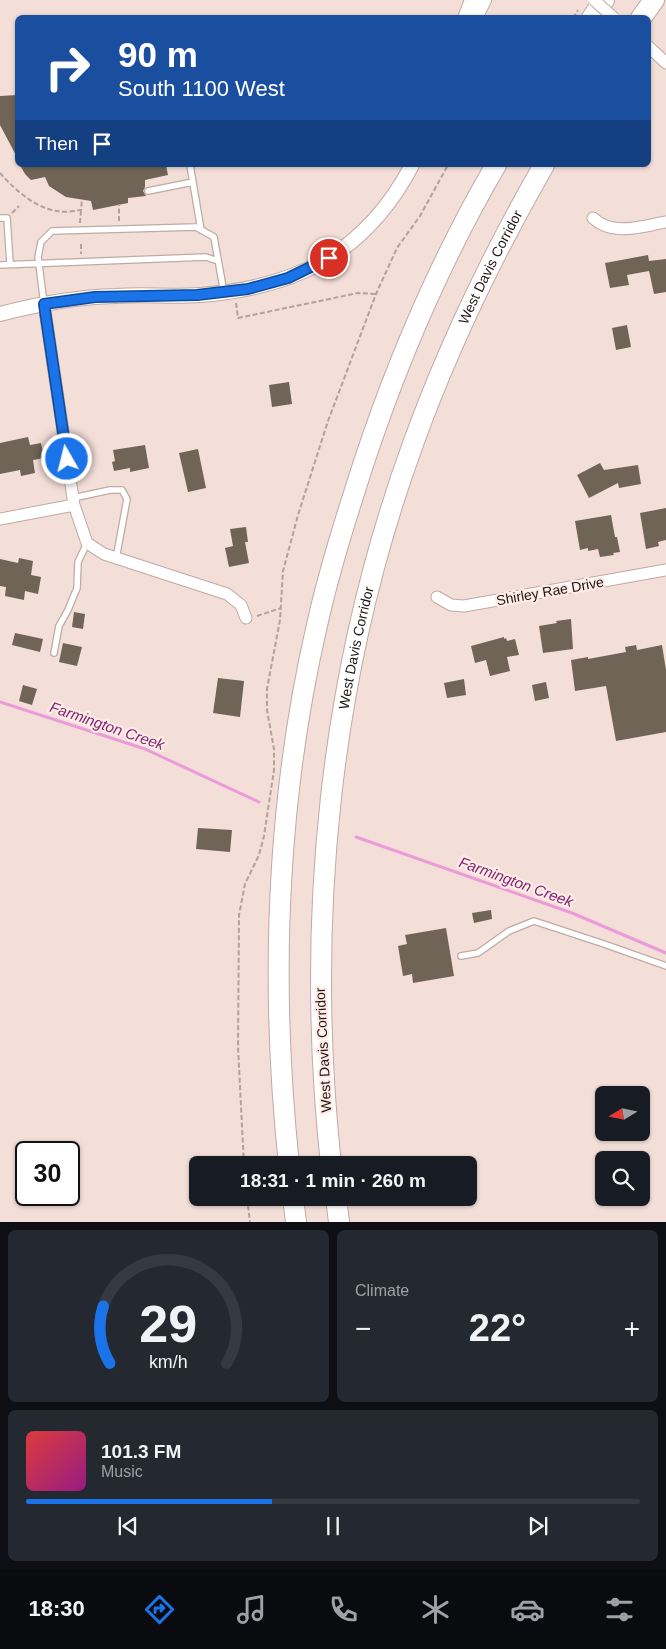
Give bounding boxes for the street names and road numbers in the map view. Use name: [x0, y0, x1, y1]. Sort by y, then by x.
street label: West Davis Corridor: [455, 207, 525, 327]
street label: Shirley Rae Drive: [495, 574, 605, 608]
street label: West Davis Corridor: [335, 584, 377, 710]
street label: West Davis Corridor: [312, 987, 334, 1113]

